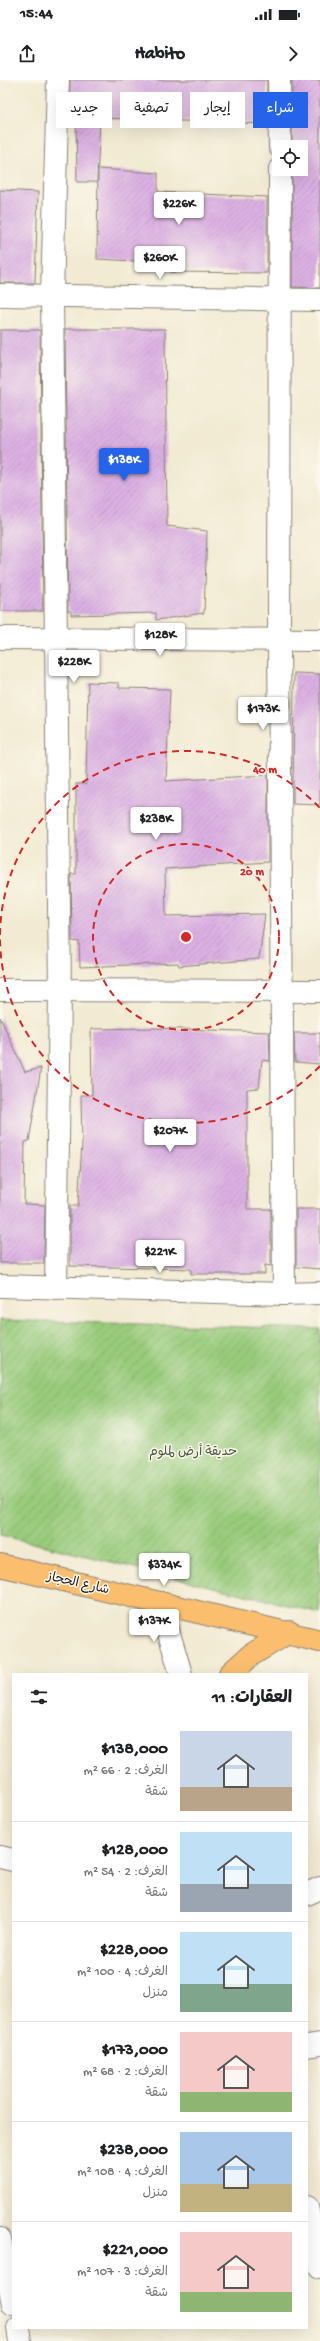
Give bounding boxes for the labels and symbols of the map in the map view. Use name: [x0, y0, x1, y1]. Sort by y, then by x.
pin: $226K: [151, 192, 207, 226]
pin: $260K: [132, 246, 188, 280]
pin: $138K: [96, 448, 152, 482]
pin: $128K: [132, 623, 188, 657]
pin: $228K: [46, 650, 102, 684]
pin: $173K: [235, 697, 291, 731]
text: 40 m: [252, 764, 277, 778]
pin: $238K: [128, 807, 184, 841]
text: 20 m: [240, 866, 265, 880]
centre of rings: [179, 930, 193, 944]
pin: $207K: [142, 1119, 198, 1153]
pin: $221K: [132, 1240, 188, 1274]
park label: حديقة أرض لملوم: [149, 1443, 237, 1461]
pin: $334K: [136, 1553, 192, 1587]
street label: شارع الحجاز: [44, 1569, 111, 1598]
pin: $137K: [126, 1609, 182, 1643]

